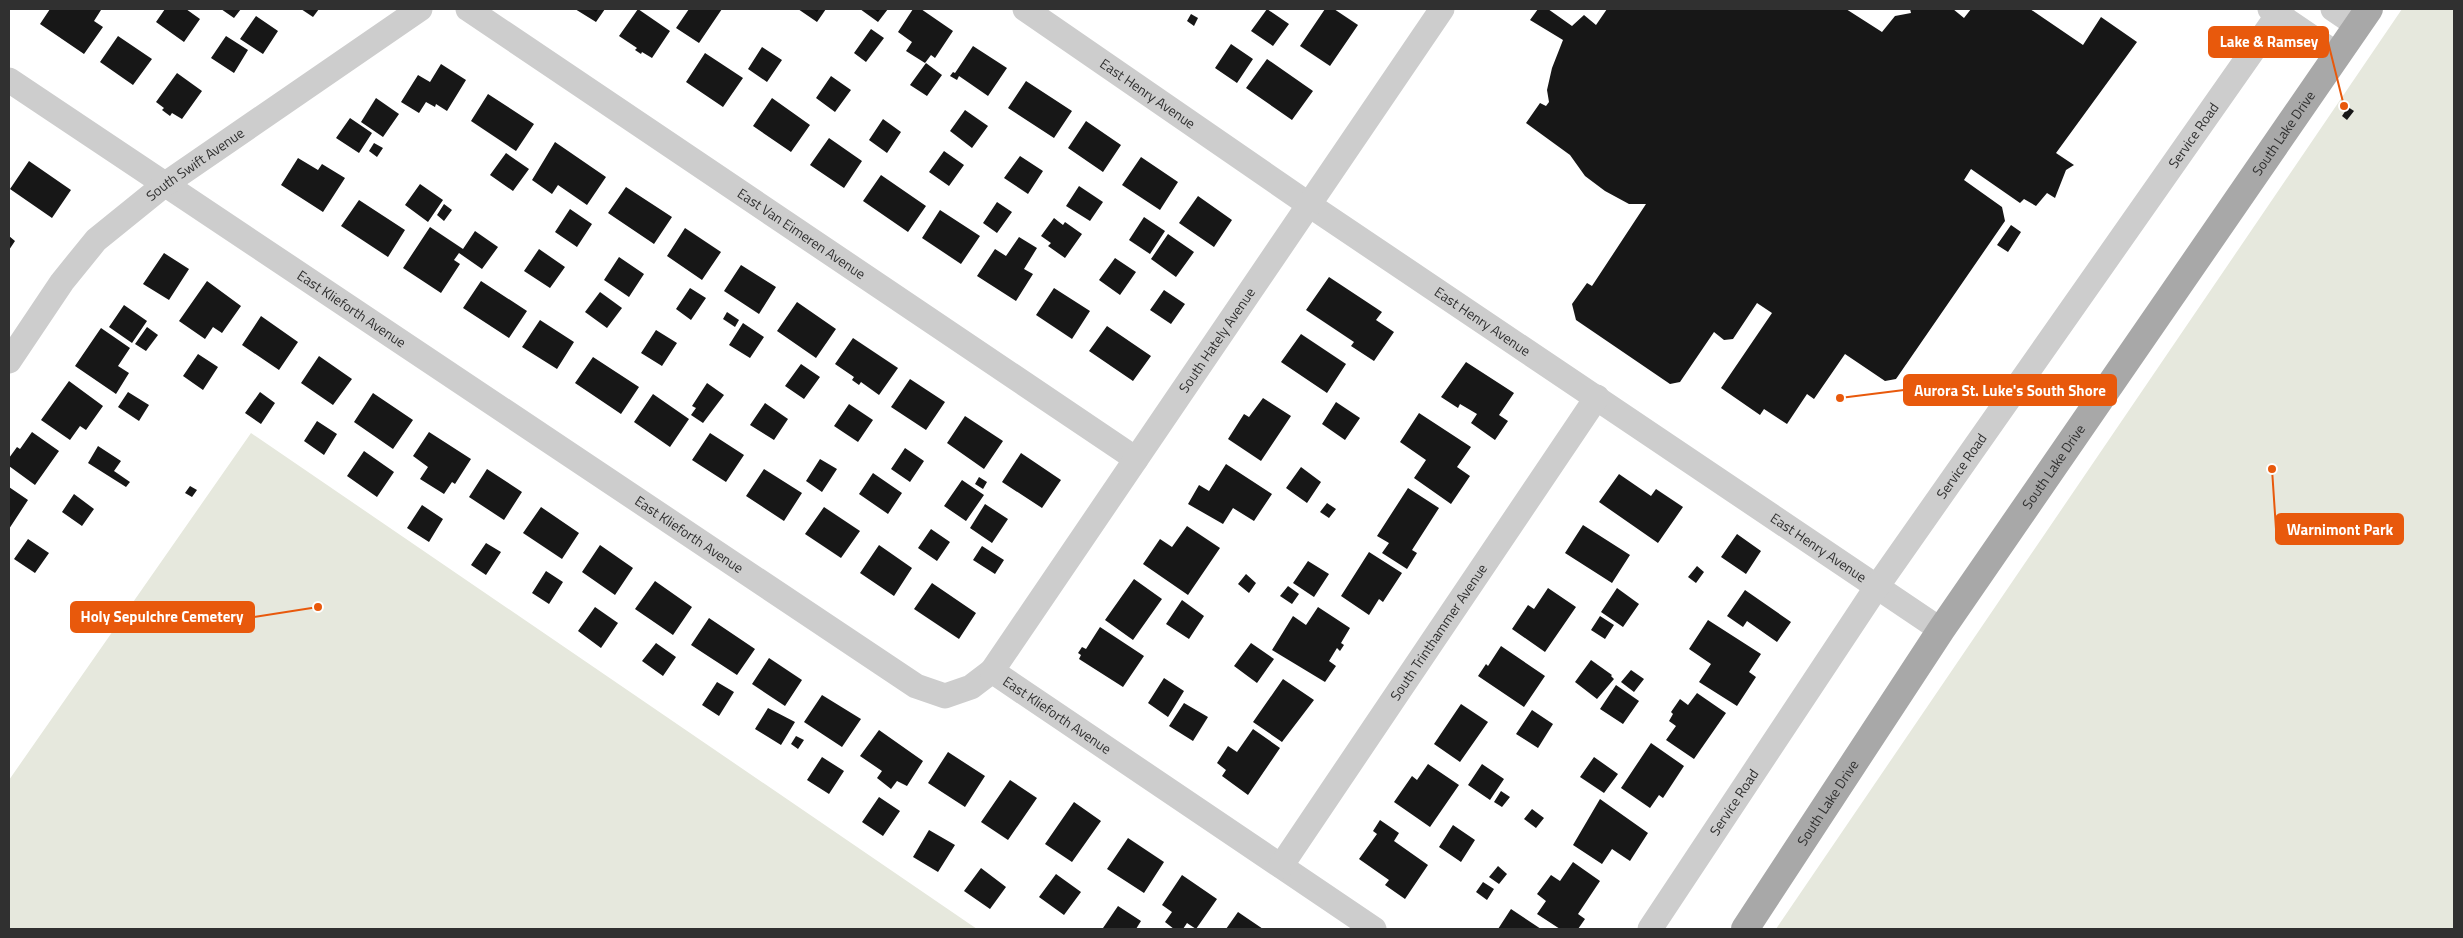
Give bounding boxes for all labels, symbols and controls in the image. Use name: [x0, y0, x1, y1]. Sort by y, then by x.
callout: Lake & Ramsey: [2209, 27, 2328, 57]
text: Lake & Ramsey: [2220, 30, 2319, 53]
street label: East Henry Avenue: [1096, 53, 1200, 134]
street label: South Lake Drive: [2246, 86, 2320, 180]
street label: Service Road: [2163, 98, 2223, 172]
street label: South Swift Avenue: [141, 122, 248, 206]
street label: East Van Eimeren Avenue: [733, 182, 870, 284]
street label: East Klieforth Avenue: [293, 265, 410, 352]
street label: East Henry Avenue: [1431, 281, 1535, 361]
street label: South Hately Avenue: [1173, 283, 1260, 397]
callout: Aurora St. Luke's South Shore: [1904, 375, 2116, 405]
text: Aurora St. Luke's South Shore: [1914, 379, 2106, 402]
street label: South Lake Drive: [2016, 420, 2090, 513]
street label: Service Road: [1931, 429, 1991, 503]
street label: East Klieforth Avenue: [631, 490, 748, 578]
street label: East Henry Avenue: [1767, 507, 1871, 587]
callout: Warnimont Park: [2276, 514, 2403, 544]
text: Warnimont Park: [2287, 518, 2394, 541]
street label: South Trinthammer Avenue: [1384, 559, 1492, 705]
callout: Holy Sepulchre Cemetery: [71, 602, 254, 632]
text: Holy Sepulchre Cemetery: [81, 605, 244, 628]
street label: East Klieforth Avenue: [999, 670, 1116, 759]
street label: South Lake Drive: [1791, 755, 1863, 850]
street label: Service Road: [1704, 765, 1763, 839]

